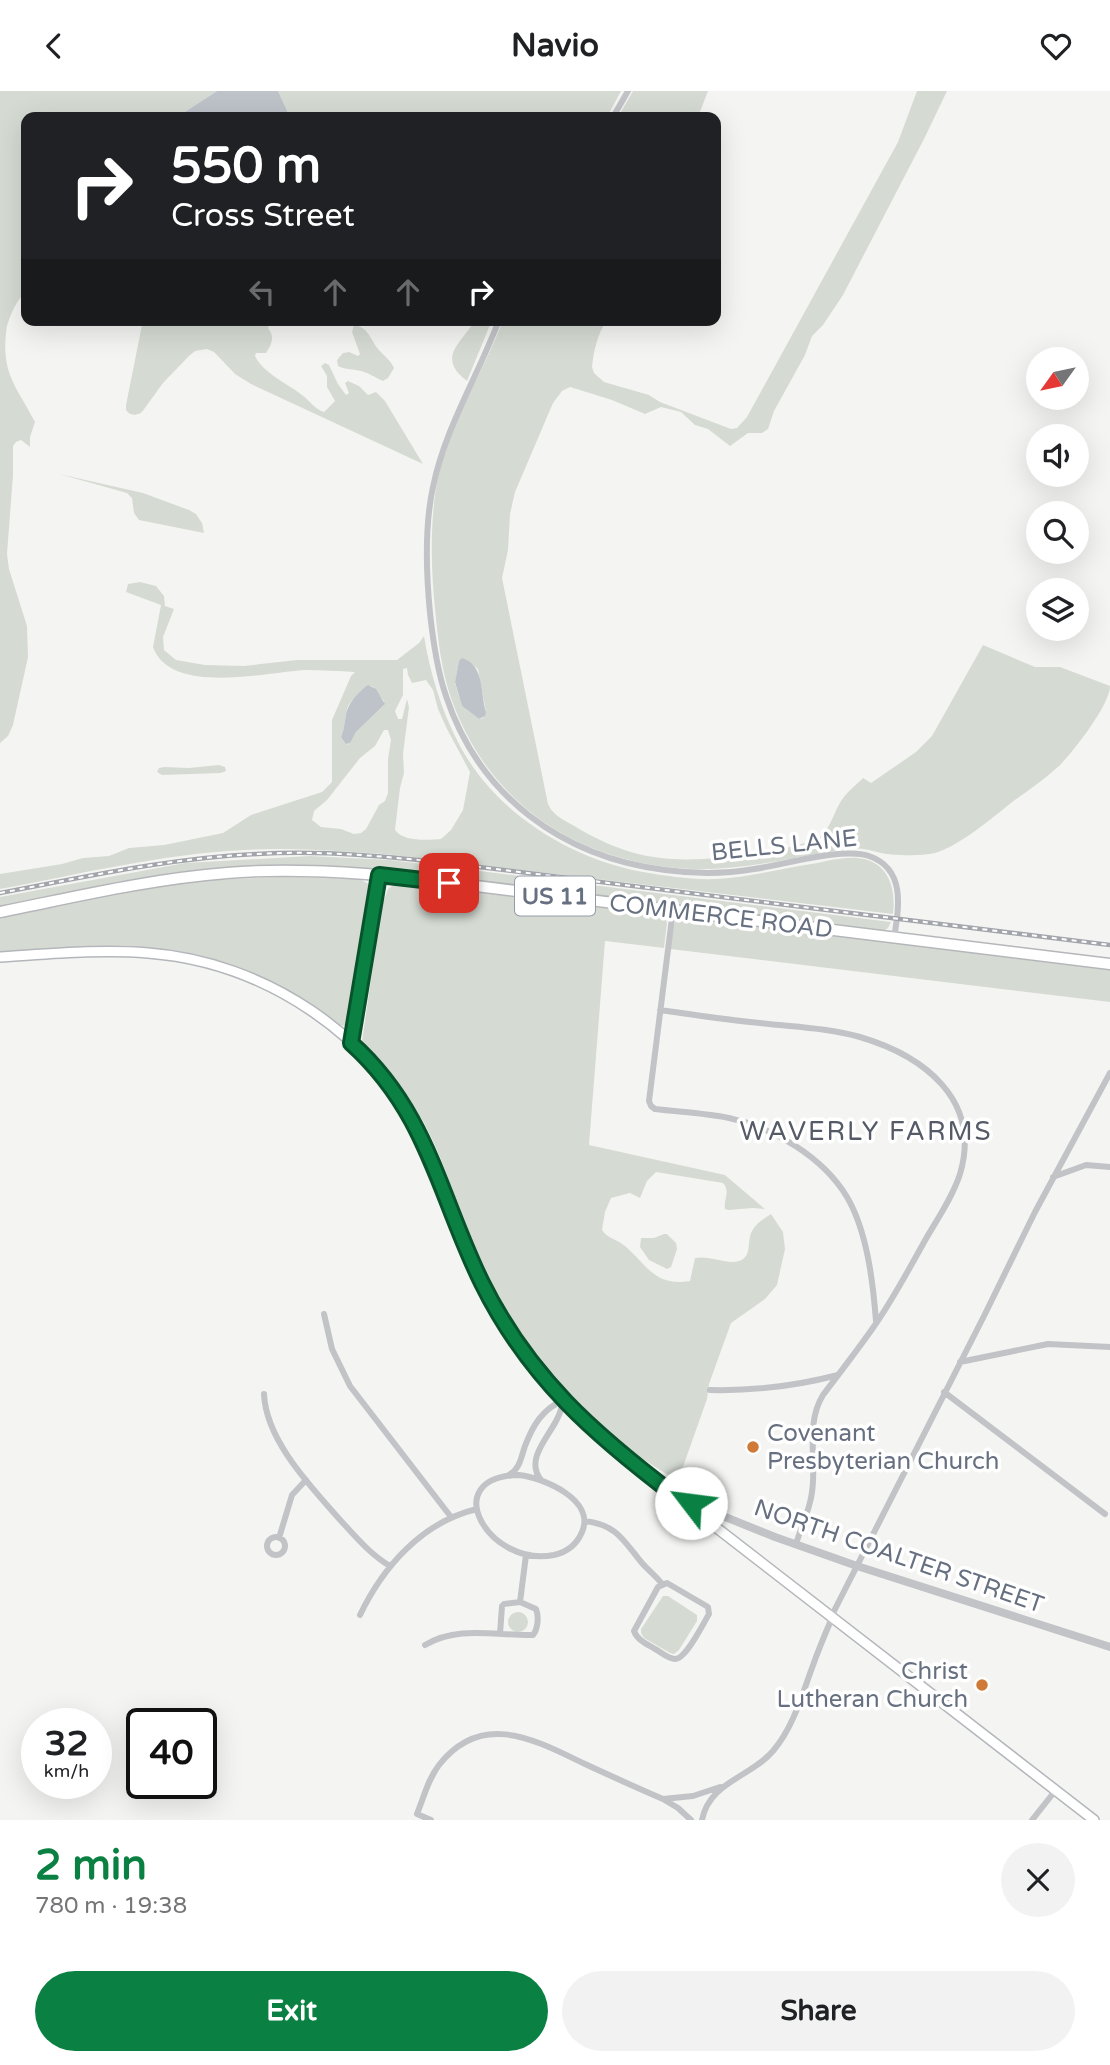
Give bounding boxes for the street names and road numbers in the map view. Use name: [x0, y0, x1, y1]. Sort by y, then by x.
street label: BELLS LANE: [710, 823, 858, 868]
road number: US 11: [515, 877, 595, 915]
street label: COMMERCE ROAD: [608, 888, 834, 945]
street label: NORTH COALTER STREET: [750, 1493, 1048, 1620]

